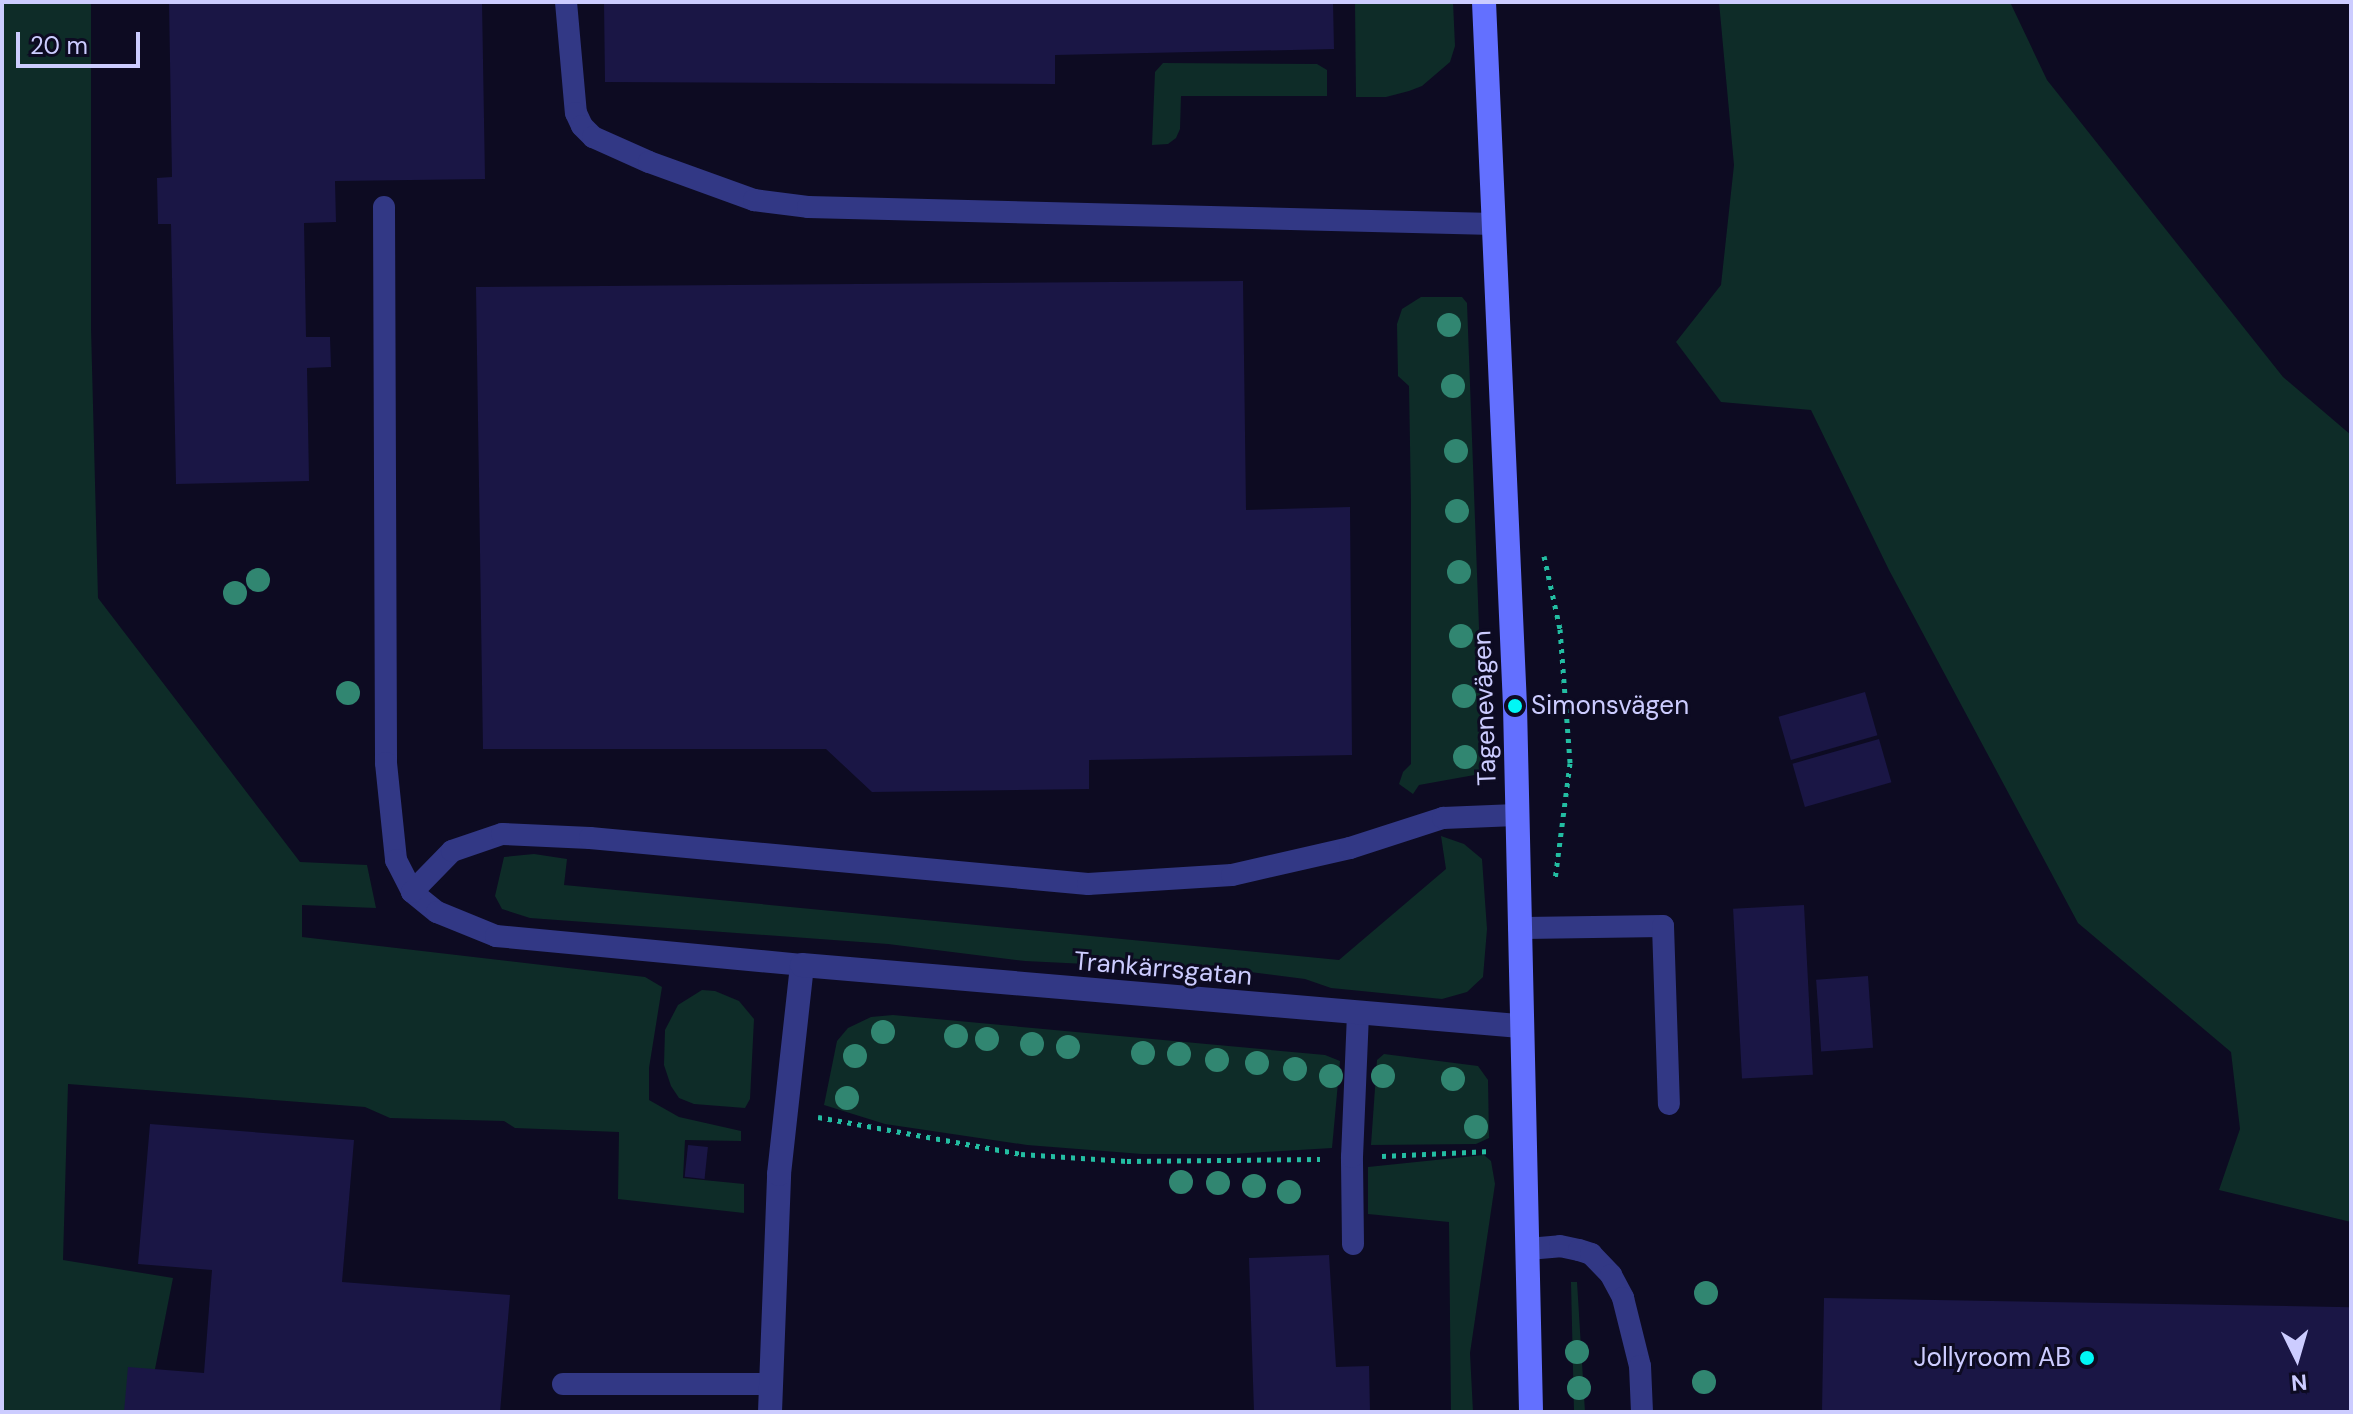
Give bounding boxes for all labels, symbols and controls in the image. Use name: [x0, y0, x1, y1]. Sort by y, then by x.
scale bar: [20, 16, 144, 66]
text: 20 m: [30, 30, 88, 61]
street label: Tagenevägen: [1467, 630, 1503, 786]
place label: Simonsvägen: [1531, 690, 1689, 722]
marker: Simonsvägen: [1506, 697, 1524, 715]
street label: Trankärrsgatan: [1073, 946, 1253, 992]
north arrow: [2257, 1318, 2337, 1398]
place label: Jollyroom AB: [1914, 1342, 2071, 1374]
marker: Jollyroom AB: [2078, 1349, 2096, 1367]
text: N: [2290, 1367, 2308, 1398]

